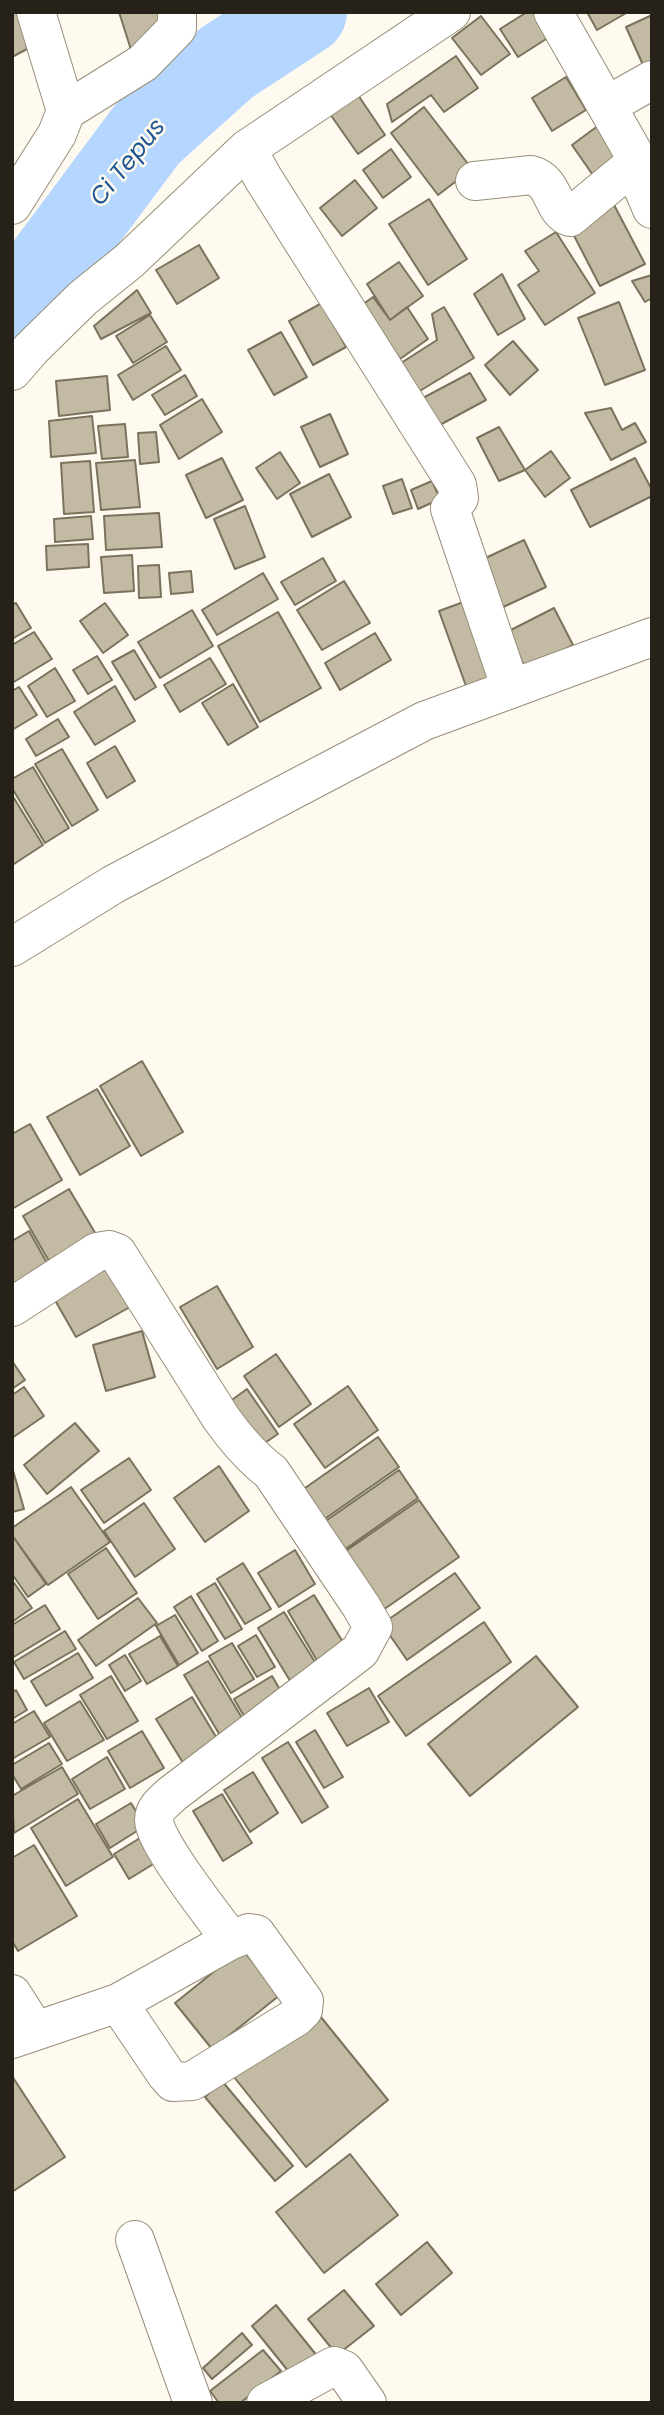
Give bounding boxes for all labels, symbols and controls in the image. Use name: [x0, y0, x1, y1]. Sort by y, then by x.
water label: Ci Tepus: [85, 114, 173, 212]

